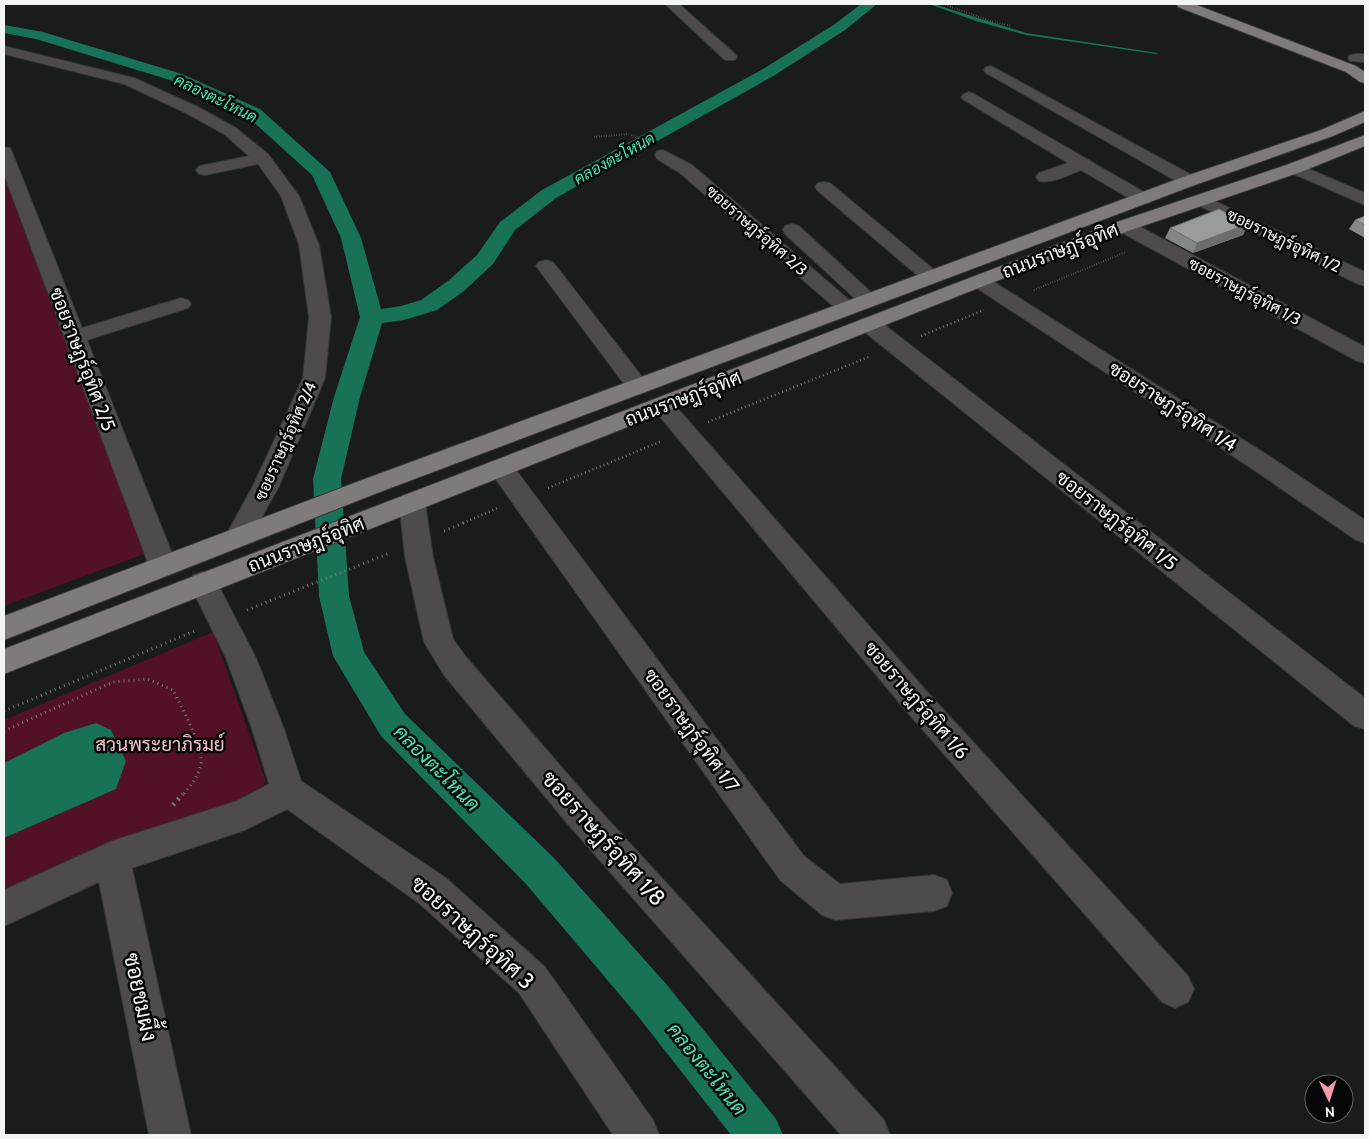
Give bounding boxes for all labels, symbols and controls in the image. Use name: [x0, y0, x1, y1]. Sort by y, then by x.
water label: คลองตะโหนด: [171, 68, 261, 127]
water label: คลองตะโหนด: [569, 127, 658, 189]
street label: ซอยราษฎร์อุทิศ 2/3: [701, 179, 813, 281]
street label: ซอยราษฎร์อุทิศ 1/2: [1223, 202, 1345, 278]
street label: ถนนราษฎร์อุทิศ: [999, 217, 1122, 284]
street label: ซอยราษฎร์อุทิศ 1/3: [1184, 251, 1306, 331]
street label: ซอยราษฎร์อุทิศ 2/5: [44, 284, 121, 434]
street label: ซอยราษฎร์อุทิศ 1/4: [1104, 356, 1242, 457]
street label: ถนนราษฎร์อุทิศ: [622, 365, 745, 432]
street label: ซอยราษฎร์อุทิศ 2/4: [248, 378, 322, 504]
street label: ซอยราษฎร์อุทิศ 1/5: [1051, 465, 1183, 576]
street label: ถนนราษฎร์อุทิศ: [245, 511, 368, 578]
street label: ซอยราษฎร์อุทิศ 1/6: [859, 636, 975, 764]
street label: ซอยราษฎร์อุทิศ 1/7: [638, 663, 745, 797]
water label: คลองตะโหนด: [389, 719, 486, 816]
park label: สวนพระยาภิรมย์: [95, 732, 225, 756]
street label: ซอยราษฎร์อุทิศ 1/8: [534, 765, 672, 913]
street label: ซอยราษฎร์อุทิศ 3: [404, 869, 541, 996]
street label: ซอยชมผึ้ง: [118, 949, 169, 1044]
water label: คลองตะโหนด: [662, 1017, 752, 1120]
north arrow: [1304, 1074, 1354, 1124]
text: N: [1324, 1103, 1335, 1121]

